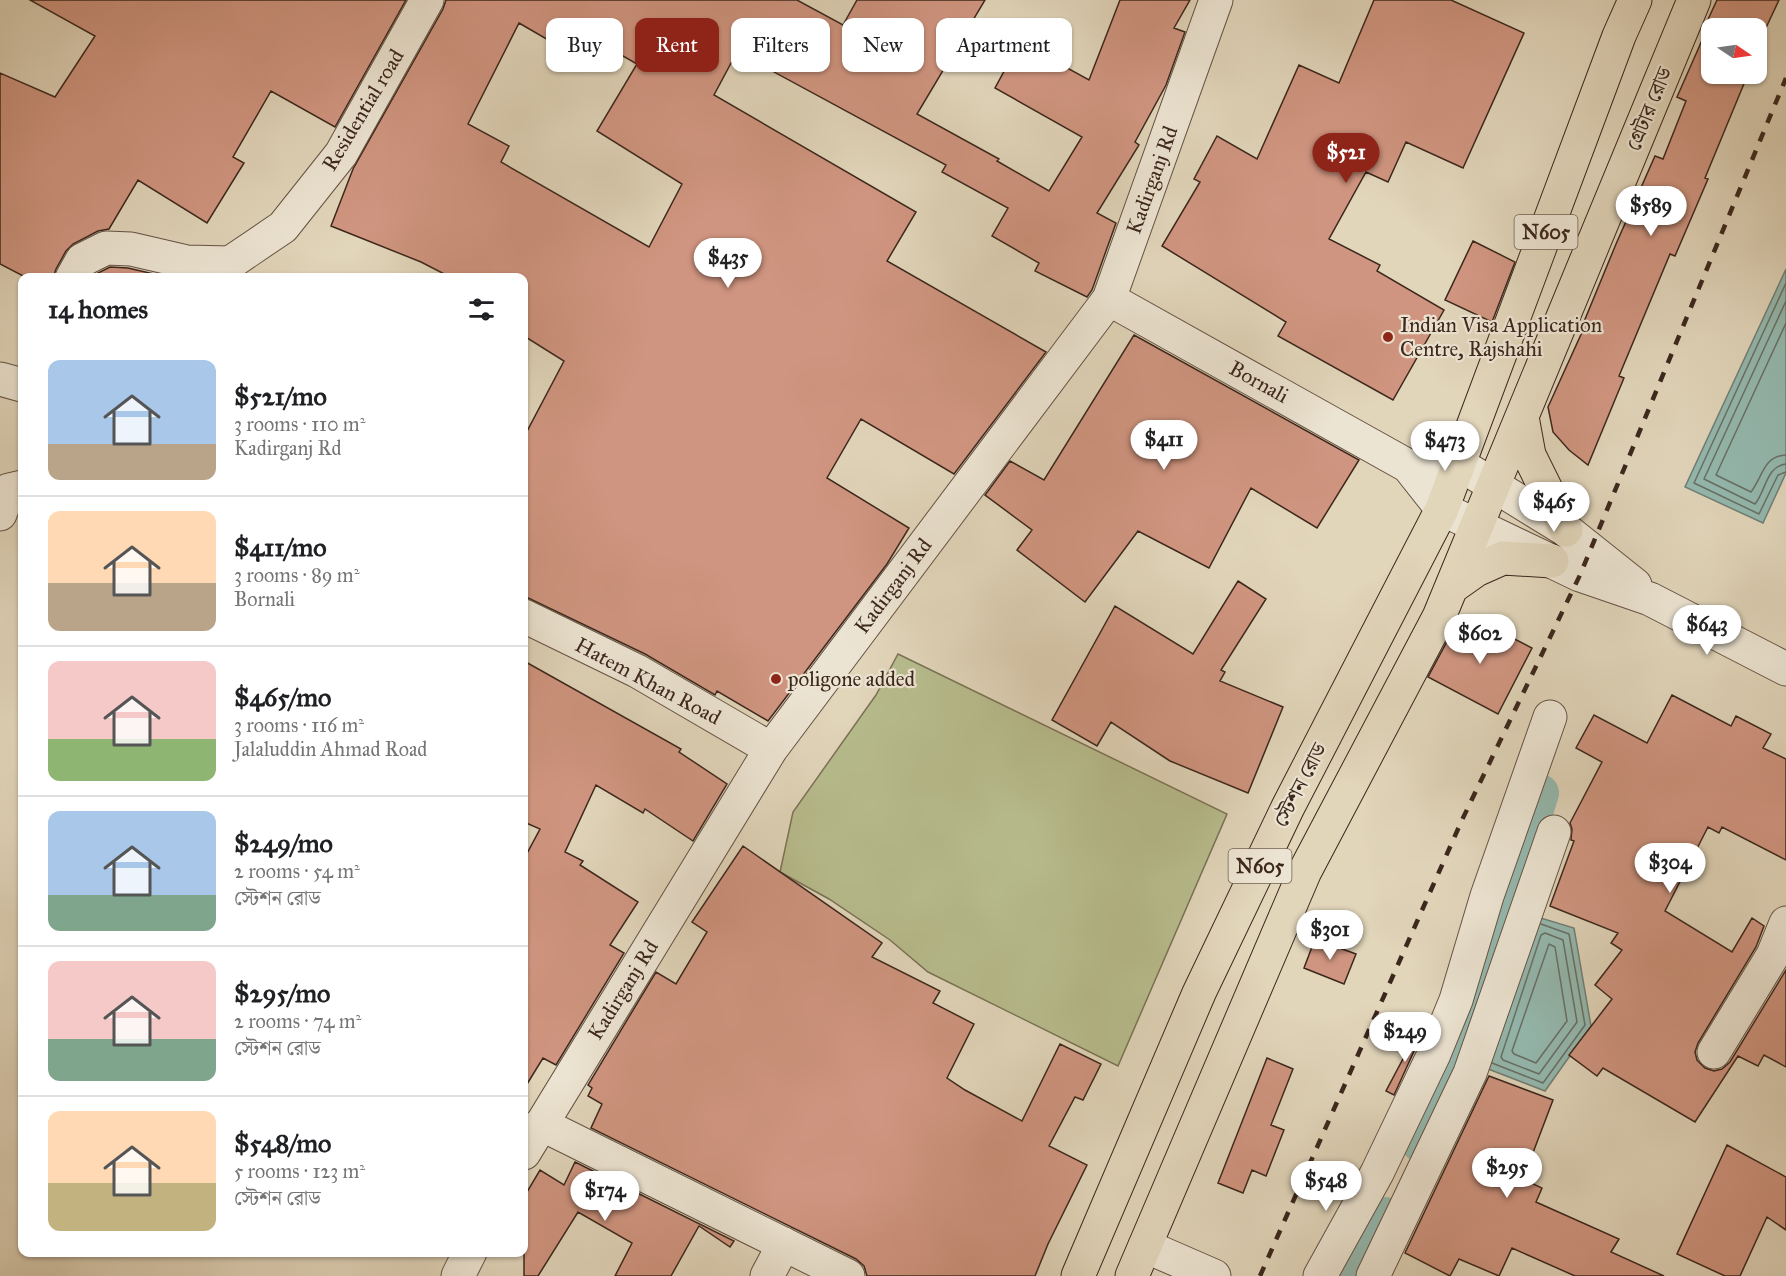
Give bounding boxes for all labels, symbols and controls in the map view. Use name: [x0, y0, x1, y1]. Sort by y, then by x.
chip: Buy: [546, 18, 623, 72]
chip: Rent: [635, 18, 719, 72]
chip: Filters: [731, 18, 830, 72]
chip: New: [842, 18, 924, 72]
chip: Apartment: [936, 18, 1072, 72]
north arrow: [1701, 18, 1767, 84]
map controls: [1701, 18, 1767, 84]
street label: Residential road: [316, 44, 410, 176]
street label: গ্রেটার রোড: [1620, 62, 1678, 155]
street label: Kadirganj Rd: [1120, 122, 1184, 237]
pin: $521: [1310, 133, 1382, 184]
text: $521: [1326, 140, 1366, 164]
pin: $589: [1615, 186, 1687, 237]
text: $589: [1630, 193, 1672, 217]
road number: N605: [1514, 215, 1578, 249]
pin: $435: [692, 238, 764, 289]
text: $435: [708, 245, 748, 269]
text: 14 homes: [48, 293, 148, 325]
icon: filters: [465, 293, 498, 326]
place label: Indian Visa Application Centre, Rajshahi: [1400, 312, 1602, 362]
marker: Indian Visa Application Centre, Rajshahi: [1381, 330, 1395, 344]
street label: Bornali: [1225, 355, 1294, 409]
text: $521/mo: [234, 380, 327, 412]
icon: home: [96, 384, 168, 456]
text: 3 rooms · 110 m²: [234, 412, 365, 436]
pin: $411: [1128, 420, 1200, 471]
pin: $473: [1409, 421, 1481, 472]
text: $411: [1145, 427, 1183, 451]
text: $473: [1425, 428, 1465, 452]
text: Kadirganj Rd: [234, 436, 341, 460]
pin: $465: [1518, 482, 1590, 533]
text: $465: [1533, 489, 1575, 513]
text: $411/mo: [234, 531, 327, 563]
street label: Kadirganj Rd: [849, 533, 938, 639]
icon: home: [96, 535, 168, 607]
text: 3 rooms · 89 m²: [234, 563, 359, 587]
text: Bornali: [234, 587, 295, 611]
pin: $643: [1671, 605, 1743, 656]
text: $643: [1686, 612, 1728, 636]
pin: $602: [1444, 614, 1516, 665]
text: $602: [1458, 621, 1502, 645]
street label: Hatem Khan Road: [571, 632, 726, 731]
place label: poligone added: [787, 666, 915, 692]
marker: poligone added: [769, 672, 783, 686]
text: $465/mo: [234, 681, 331, 713]
icon: home: [96, 685, 168, 757]
text: 3 rooms · 116 m²: [234, 713, 364, 737]
text: Jalaluddin Ahmad Road: [234, 737, 427, 761]
street label: স্টেশন রোড: [1268, 738, 1333, 831]
text: $249/mo: [234, 827, 333, 859]
icon: home: [96, 835, 168, 907]
pin: $304: [1634, 843, 1706, 894]
road number: N605: [1228, 849, 1292, 883]
text: $304: [1649, 850, 1691, 874]
text: 2 rooms · 54 m²: [234, 859, 360, 883]
text: স্টেশন রোড: [234, 886, 321, 910]
pin: $301: [1294, 910, 1366, 961]
text: $301: [1310, 917, 1350, 941]
street label: Kadirganj Rd: [582, 935, 664, 1045]
text: $295/mo: [234, 977, 330, 1009]
icon: home: [96, 985, 168, 1057]
text: 2 rooms · 74 m²: [234, 1009, 361, 1033]
pin: $249: [1369, 1012, 1441, 1063]
text: $249: [1383, 1019, 1427, 1043]
text: স্টেশন রোড: [234, 1036, 321, 1060]
text: $548/mo: [234, 1127, 331, 1159]
icon: home: [96, 1135, 168, 1207]
pin: $295: [1471, 1148, 1543, 1199]
text: $295: [1486, 1155, 1528, 1179]
text: 5 rooms · 123 m²: [234, 1159, 365, 1183]
pin: $548: [1290, 1161, 1362, 1212]
text: $548: [1305, 1168, 1347, 1192]
pin: $174: [569, 1171, 641, 1222]
text: $174: [584, 1178, 626, 1202]
text: স্টেশন রোড: [234, 1186, 321, 1210]

